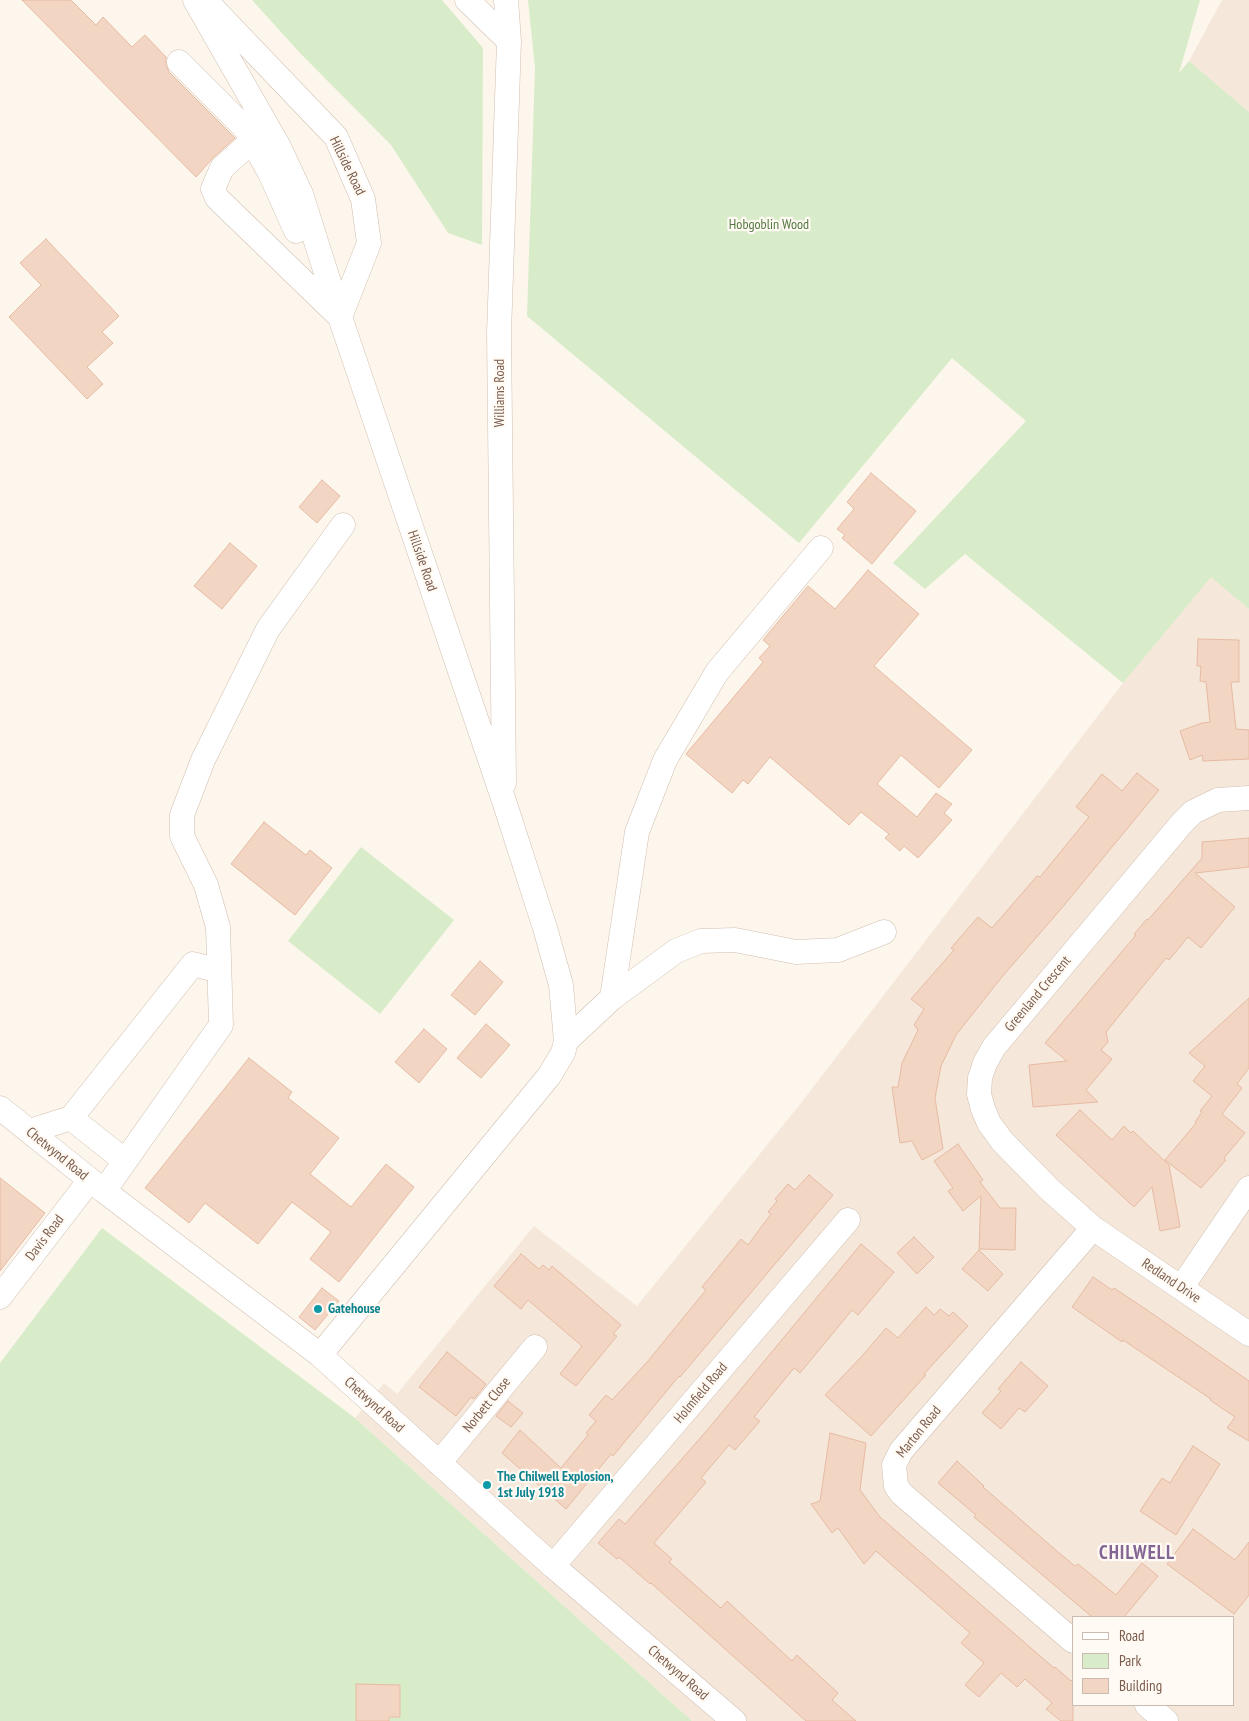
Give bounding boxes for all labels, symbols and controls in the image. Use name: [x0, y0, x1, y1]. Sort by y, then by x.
street label: Hillside Road: [326, 134, 368, 198]
park label: Hobgoblin Wood: [729, 217, 809, 233]
street label: Williams Road: [492, 359, 508, 427]
street label: Hillside Road: [404, 528, 440, 594]
street label: Greenland Crescent: [1002, 953, 1074, 1035]
street label: Chetwynd Road: [23, 1124, 91, 1184]
street label: Davis Road: [22, 1212, 68, 1264]
street label: Redland Drive: [1138, 1255, 1204, 1307]
place label: Gatehouse: [328, 1301, 381, 1317]
marker: Gatehouse: [312, 1303, 324, 1315]
street label: Holmfield Road: [671, 1359, 731, 1427]
street label: Chetwynd Road: [341, 1374, 407, 1436]
street label: Norbett Close: [460, 1374, 514, 1436]
street label: Marton Road: [893, 1403, 945, 1461]
place label: The Chilwell Explosion, 1st July 1918: [497, 1469, 614, 1501]
marker: The Chilwell Explosion, 1st July 1918: [481, 1479, 493, 1491]
district label: CHILWELL: [1098, 1543, 1176, 1565]
legend: [1072, 1616, 1234, 1706]
text: Road: [1119, 1626, 1145, 1645]
street label: Chetwynd Road: [644, 1642, 712, 1704]
text: Park: [1119, 1651, 1141, 1670]
text: Building: [1119, 1676, 1162, 1695]

